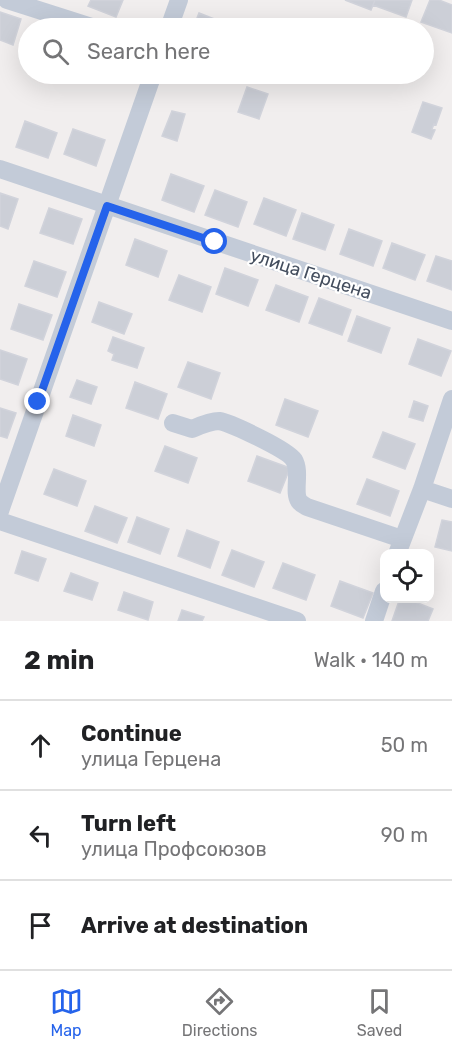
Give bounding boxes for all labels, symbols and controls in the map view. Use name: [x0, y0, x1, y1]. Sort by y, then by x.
search box: [18, 18, 434, 84]
icon: search: [39, 35, 72, 68]
text: Search here: [87, 38, 210, 65]
route start: [201, 228, 227, 254]
street label: улица Герцена: [248, 244, 374, 304]
route end: [24, 388, 50, 414]
map controls: [380, 549, 434, 603]
button: locate: [380, 549, 434, 603]
text: 2 min: [24, 645, 94, 676]
text: Walk · 140 m: [314, 648, 428, 672]
text: Continue: [81, 720, 182, 747]
icon: ahead: [24, 729, 57, 762]
text: 50 m: [381, 733, 428, 757]
text: улица Герцена: [81, 747, 221, 771]
text: Turn left: [81, 810, 176, 837]
icon: left: [24, 819, 57, 852]
text: 90 m: [381, 823, 428, 847]
text: улица Профсоюзов: [81, 837, 267, 861]
icon: arrive: [24, 909, 57, 942]
text: Arrive at destination: [81, 912, 308, 939]
tab: Map: [50, 985, 83, 1040]
tab: Directions: [182, 985, 258, 1040]
tab: Saved: [357, 985, 402, 1040]

